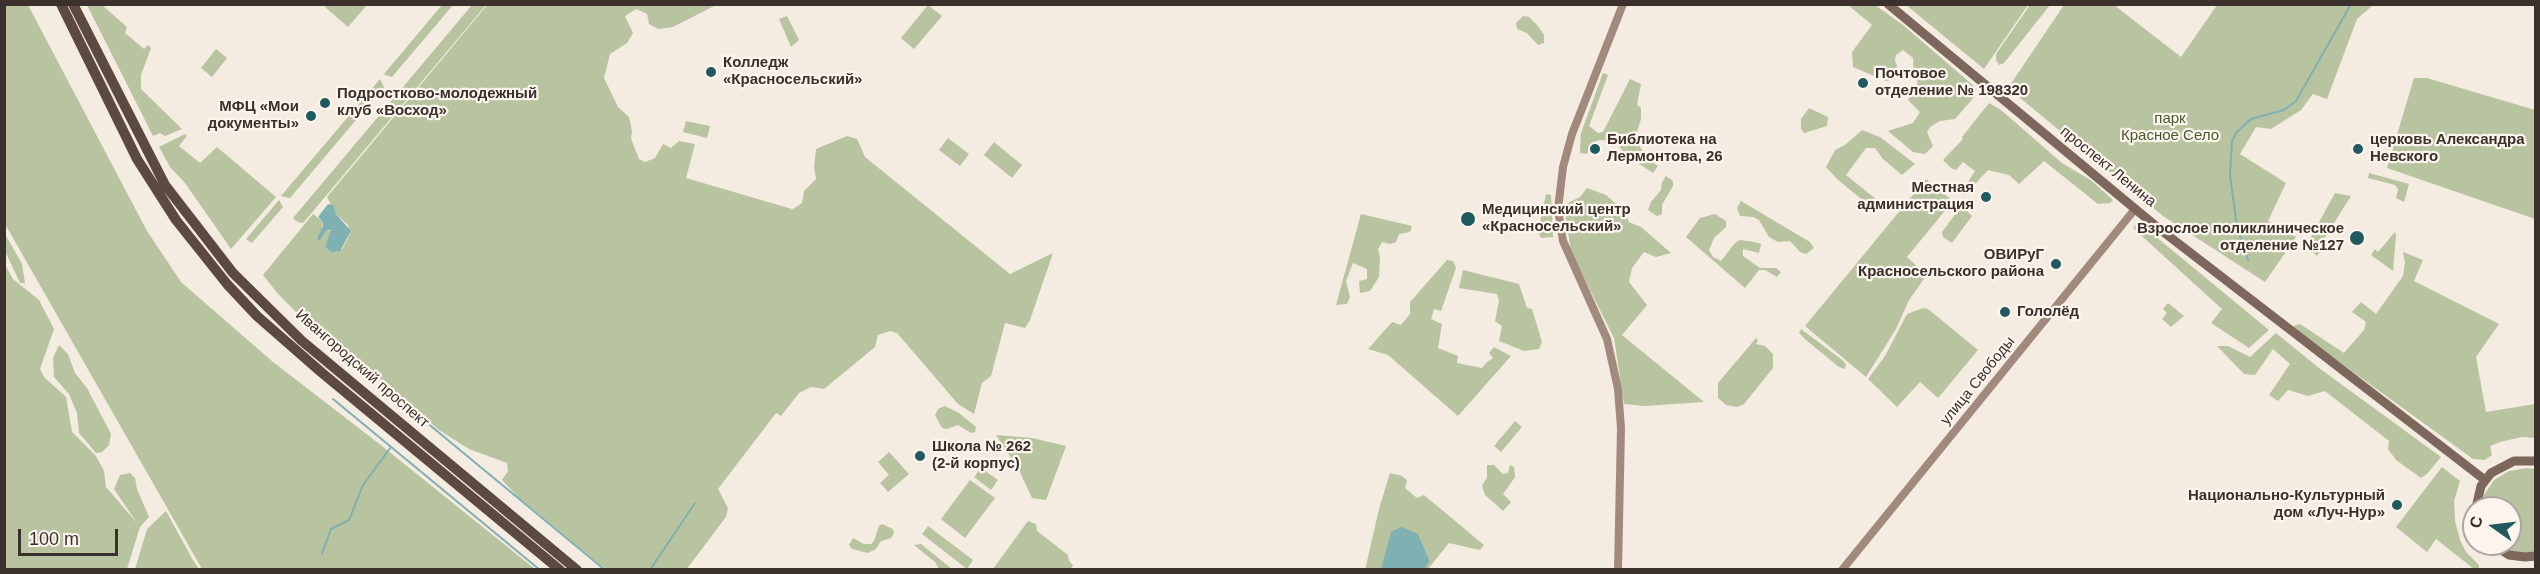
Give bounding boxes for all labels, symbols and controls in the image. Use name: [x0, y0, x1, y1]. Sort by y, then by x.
place label: Колледж «Красносельский»: [723, 54, 862, 89]
marker: Колледж «Красносельский»: [704, 65, 718, 79]
place label: Почтовое отделение № 198320: [1875, 65, 2028, 100]
marker: Почтовое отделение № 198320: [1856, 76, 1870, 90]
place label: Подростково-молодежный клуб «Восход»: [337, 85, 537, 120]
marker: Подростково-молодежный клуб «Восход»: [318, 96, 332, 110]
place label: МФЦ «Мои документы»: [208, 98, 299, 133]
marker: МФЦ «Мои документы»: [304, 109, 318, 123]
park label: парк Красное Село: [2121, 110, 2219, 145]
street label: проспект Ленина: [2056, 123, 2160, 211]
place label: Библиотека на Лермонтова, 26: [1607, 131, 1723, 166]
place label: церковь Александра Невского: [2370, 131, 2525, 166]
marker: Библиотека на Лермонтова, 26: [1588, 142, 1602, 156]
marker: церковь Александра Невского: [2351, 142, 2365, 156]
place label: Местная администрация: [1857, 179, 1974, 214]
marker: Местная администрация: [1979, 190, 1993, 204]
place label: Медицинский центр «Красносельский»: [1482, 201, 1631, 236]
marker: Медицинский центр «Красносельский»: [1459, 210, 1477, 228]
place label: Взрослое поликлиническое отделение №127: [2137, 220, 2344, 255]
marker: Взрослое поликлиническое отделение №127: [2348, 229, 2366, 247]
place label: ОВИРуГ Красносельского района: [1858, 246, 2044, 281]
marker: ОВИРуГ Красносельского района: [2049, 257, 2063, 271]
place label: Гололёд: [2017, 303, 2079, 321]
marker: Гололёд: [1998, 305, 2012, 319]
street label: Ивангородский проспект: [292, 306, 432, 432]
street label: улица Свободы: [1937, 333, 2019, 429]
place label: Школа № 262 (2-й корпус): [932, 438, 1031, 473]
marker: Школа № 262 (2-й корпус): [913, 449, 927, 463]
place label: Национально-Культурный дом «Луч-Нур»: [2188, 487, 2385, 522]
north arrow: [2462, 496, 2522, 556]
marker: Национально-Культурный дом «Луч-Нур»: [2390, 498, 2404, 512]
text: С: [2466, 514, 2486, 530]
scale bar: [21, 517, 122, 555]
text: 100 m: [29, 529, 79, 549]

